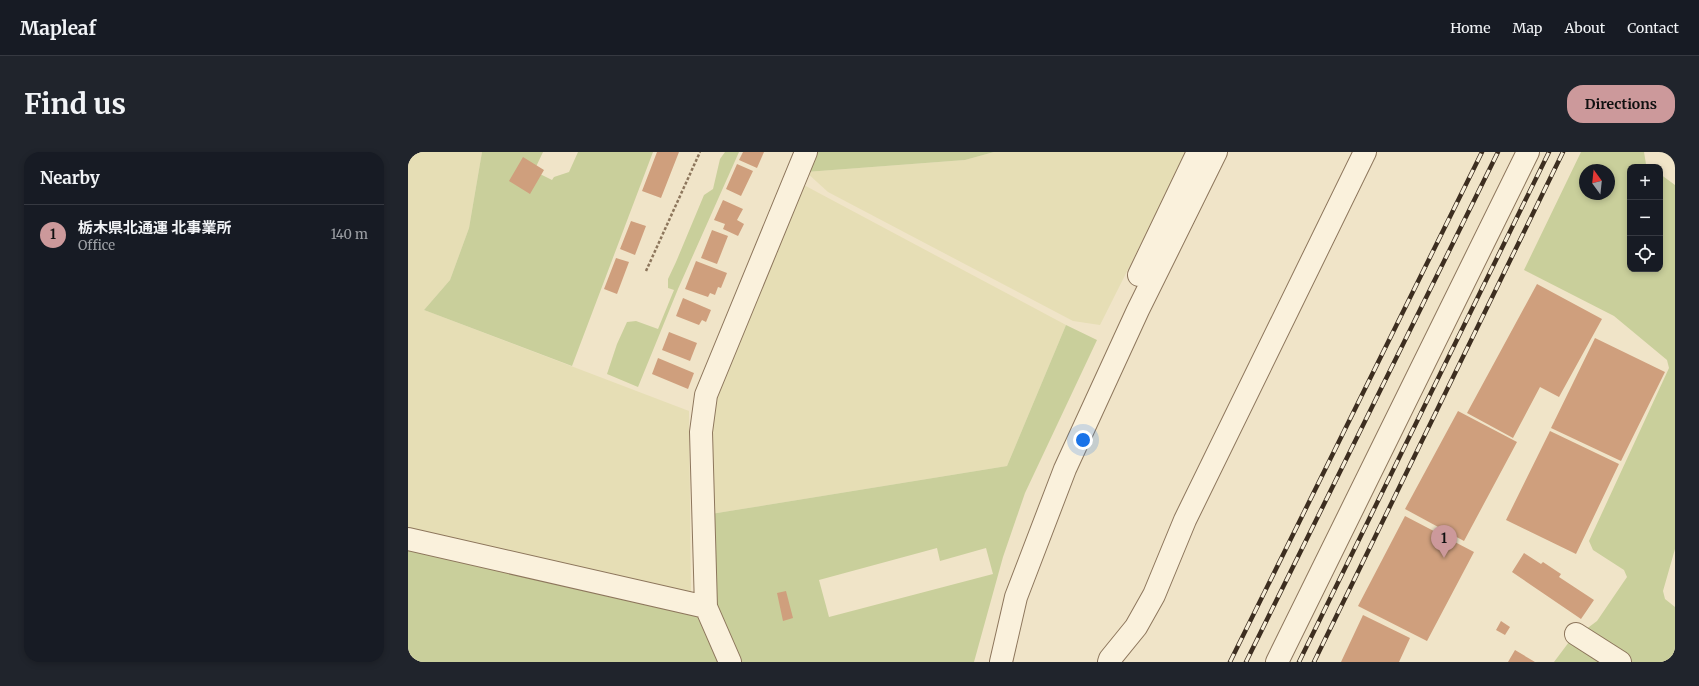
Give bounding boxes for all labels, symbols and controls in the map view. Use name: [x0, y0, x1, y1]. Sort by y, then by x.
text: Mapleaf: [20, 16, 96, 40]
text: Home: [1450, 19, 1491, 37]
text: Map: [1513, 19, 1542, 37]
text: About: [1564, 19, 1605, 37]
text: Contact: [1627, 19, 1679, 37]
button: Directions: [1567, 85, 1675, 123]
text: Find us: [24, 86, 126, 122]
north arrow: [1579, 164, 1615, 200]
map controls: [1627, 164, 1663, 272]
button: +: [1627, 164, 1663, 200]
text: Nearby: [40, 167, 100, 189]
button: −: [1627, 200, 1663, 236]
text: 栃木県北通運 北事業所: [78, 218, 232, 237]
text: 1: [50, 226, 56, 243]
text: 140 m: [331, 226, 368, 243]
button: locate: [1627, 236, 1663, 272]
text: Office: [78, 237, 115, 254]
your location: [1073, 430, 1093, 450]
pin: 1: [1431, 525, 1457, 558]

